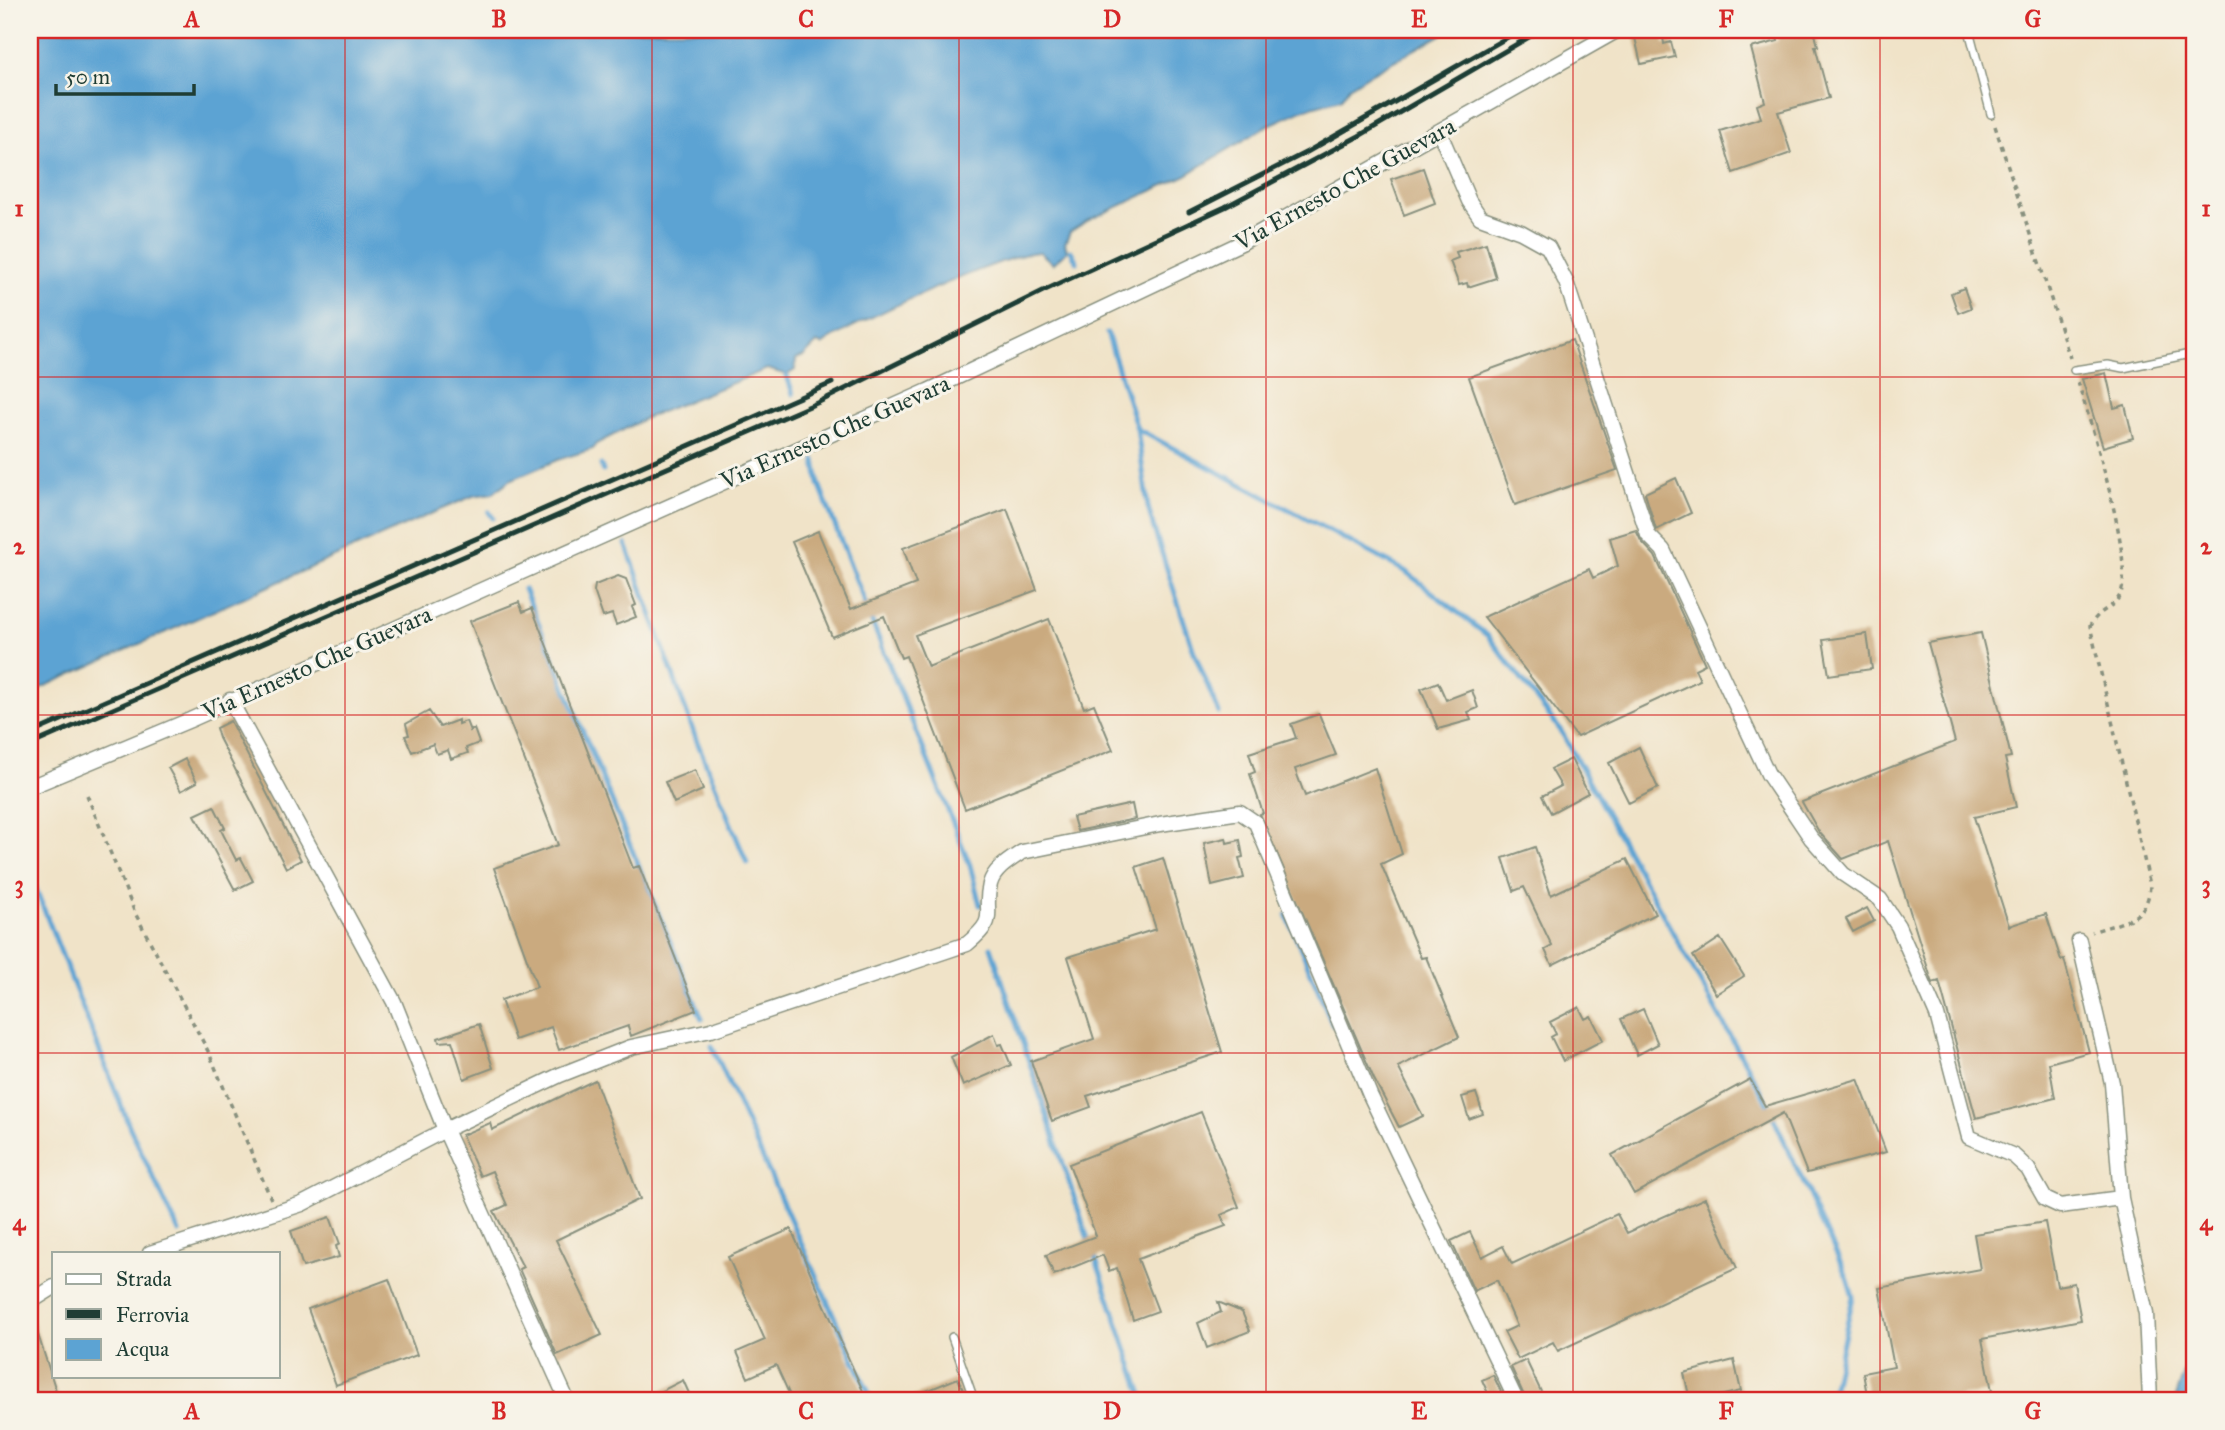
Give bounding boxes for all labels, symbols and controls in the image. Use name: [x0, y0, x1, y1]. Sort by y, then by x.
text: A: [182, 5, 200, 33]
text: B: [491, 5, 507, 33]
text: C: [798, 5, 814, 33]
text: D: [1103, 5, 1121, 33]
text: E: [1411, 5, 1428, 33]
text: F: [1718, 5, 1734, 33]
text: G: [2025, 5, 2042, 33]
scale bar: [56, 52, 194, 96]
text: 50 m: [66, 64, 111, 90]
street label: Via Ernesto Che Guevara: [1228, 110, 1462, 258]
text: 1: [14, 194, 24, 222]
text: 1: [2201, 194, 2211, 222]
street label: Via Ernesto Che Guevara: [715, 367, 955, 497]
text: 2: [13, 532, 25, 560]
text: 2: [2200, 532, 2212, 560]
street label: Via Ernesto Che Guevara: [197, 598, 437, 728]
text: 3: [14, 870, 24, 899]
text: 3: [2201, 870, 2211, 899]
text: 4: [13, 1208, 27, 1236]
text: 4: [2200, 1208, 2214, 1236]
legend: [52, 1252, 280, 1378]
text: Strada: [116, 1266, 172, 1292]
text: Ferrovia: [116, 1302, 189, 1328]
text: Acqua: [115, 1336, 169, 1362]
text: A: [182, 1397, 200, 1425]
text: B: [491, 1397, 507, 1425]
text: C: [798, 1397, 814, 1425]
text: D: [1103, 1397, 1121, 1425]
text: E: [1411, 1397, 1428, 1425]
text: F: [1718, 1397, 1734, 1425]
text: G: [2025, 1397, 2042, 1425]

